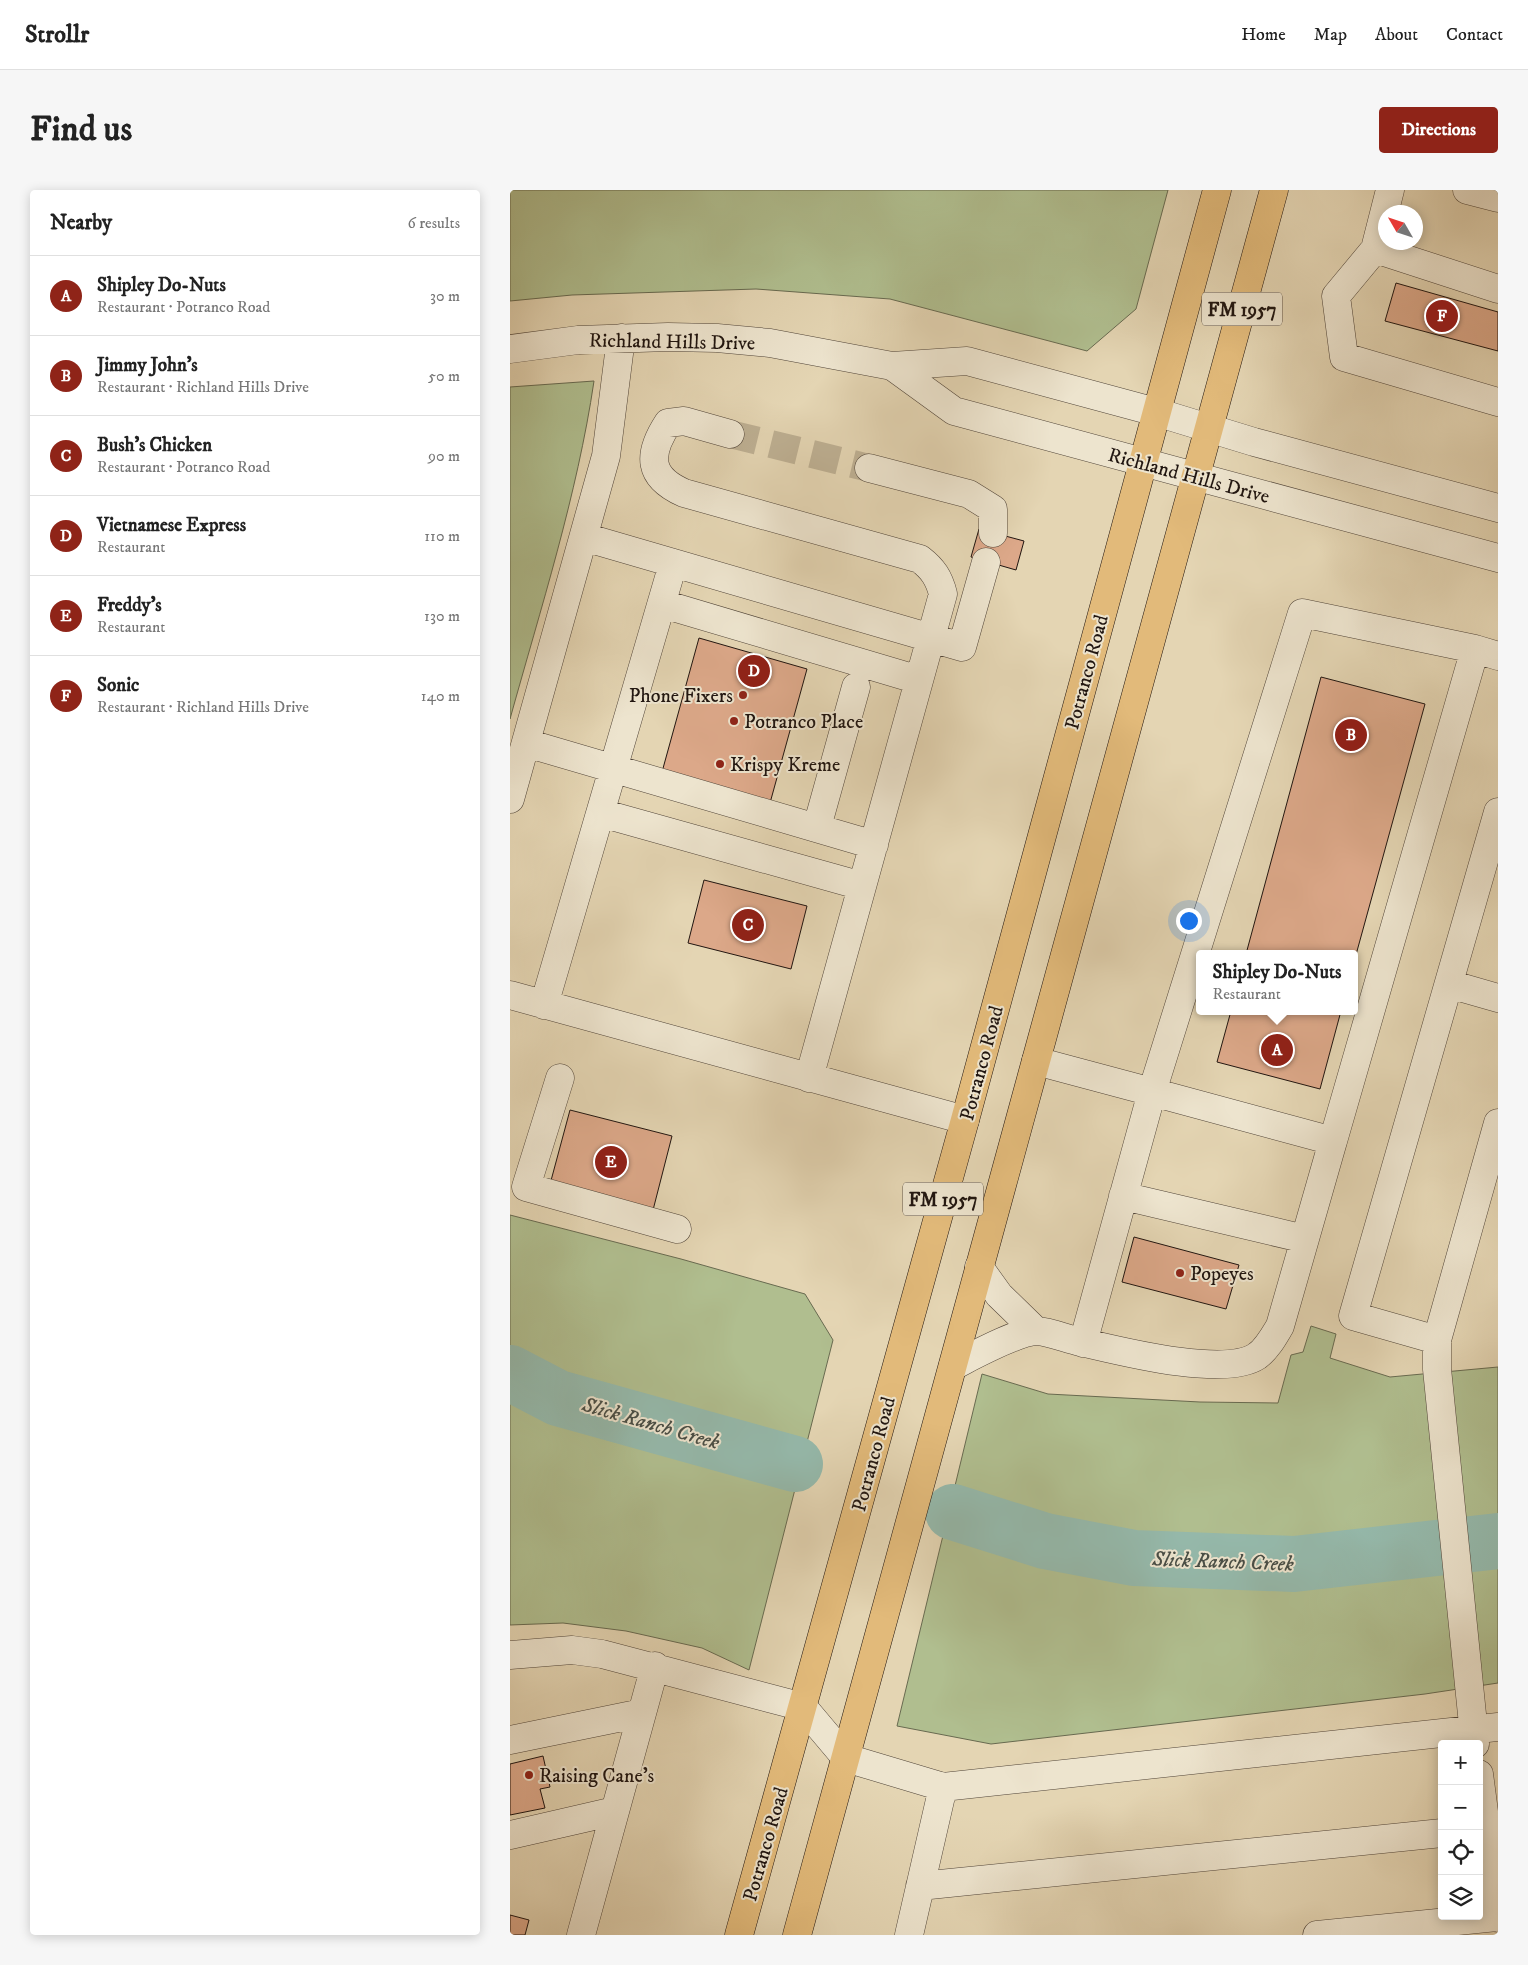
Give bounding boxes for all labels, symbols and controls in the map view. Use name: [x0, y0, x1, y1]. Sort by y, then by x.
text: Strollr: [25, 20, 89, 50]
text: Home: [1241, 24, 1286, 46]
text: Map: [1314, 24, 1347, 46]
text: About: [1375, 24, 1418, 46]
text: Contact: [1446, 24, 1503, 46]
button: Directions: [1379, 107, 1498, 153]
text: Find us: [30, 108, 132, 152]
north arrow: [1378, 205, 1423, 250]
text: Nearby: [50, 210, 112, 236]
text: 6 results: [407, 213, 460, 233]
text: Shipley Do-Nuts: [97, 274, 226, 297]
text: A: [61, 286, 71, 306]
text: 30 m: [430, 286, 460, 306]
road number: FM 1957: [1202, 292, 1282, 326]
text: Restaurant · Potranco Road: [97, 297, 270, 317]
pin: F: [1426, 297, 1458, 335]
street label: Richland Hills Drive: [589, 329, 755, 356]
text: Jimmy John's: [97, 354, 198, 377]
text: B: [61, 366, 71, 386]
text: 50 m: [428, 366, 460, 386]
text: Restaurant · Richland Hills Drive: [97, 377, 309, 397]
text: Bush's Chicken: [97, 434, 212, 457]
street label: Richland Hills Drive: [1105, 443, 1272, 510]
text: C: [61, 446, 71, 466]
text: 90 m: [428, 446, 460, 466]
text: Restaurant · Potranco Road: [97, 457, 270, 477]
text: Vietnamese Express: [97, 514, 246, 537]
text: D: [60, 526, 72, 546]
text: 110 m: [424, 526, 460, 546]
text: Restaurant: [97, 537, 165, 557]
text: Freddy's: [97, 594, 162, 617]
text: E: [60, 606, 72, 626]
text: 130 m: [424, 606, 460, 626]
street label: Potranco Road: [1060, 612, 1115, 732]
text: Restaurant: [97, 617, 165, 637]
pin: D: [738, 652, 770, 690]
text: Sonic: [97, 674, 139, 697]
place label: Phone Fixers: [629, 684, 733, 709]
text: F: [61, 686, 71, 706]
text: 140 m: [421, 686, 460, 706]
marker: Phone Fixers: [737, 689, 749, 701]
text: Restaurant · Richland Hills Drive: [97, 697, 309, 717]
place label: Potranco Place: [744, 710, 863, 735]
marker: Potranco Place: [728, 715, 740, 727]
pin: B: [1335, 716, 1367, 754]
place label: Krispy Kreme: [730, 753, 840, 778]
marker: Krispy Kreme: [714, 758, 726, 770]
pin: C: [732, 906, 764, 944]
your location: [1176, 908, 1202, 934]
popup: [1196, 950, 1358, 1015]
text: Shipley Do-Nuts: [1213, 961, 1341, 984]
text: Restaurant: [1213, 984, 1281, 1004]
street label: Potranco Road: [955, 1003, 1010, 1123]
pin: A: [1261, 1031, 1293, 1069]
pin: E: [595, 1143, 627, 1181]
road number: FM 1957: [903, 1182, 983, 1216]
place label: Popeyes: [1190, 1262, 1254, 1287]
marker: Popeyes: [1174, 1267, 1186, 1279]
water label: Slick Ranch Creek: [578, 1392, 723, 1456]
street label: Potranco Road: [847, 1394, 902, 1514]
water label: Slick Ranch Creek: [1151, 1547, 1294, 1577]
map controls: [1438, 1740, 1483, 1920]
button: +: [1438, 1740, 1483, 1785]
place label: Raising Cane's: [539, 1764, 655, 1789]
marker: Raising Cane's: [523, 1769, 535, 1781]
street label: Potranco Road: [738, 1784, 795, 1904]
button: −: [1438, 1785, 1483, 1830]
button: locate: [1438, 1830, 1483, 1875]
button: layers: [1438, 1875, 1483, 1920]

